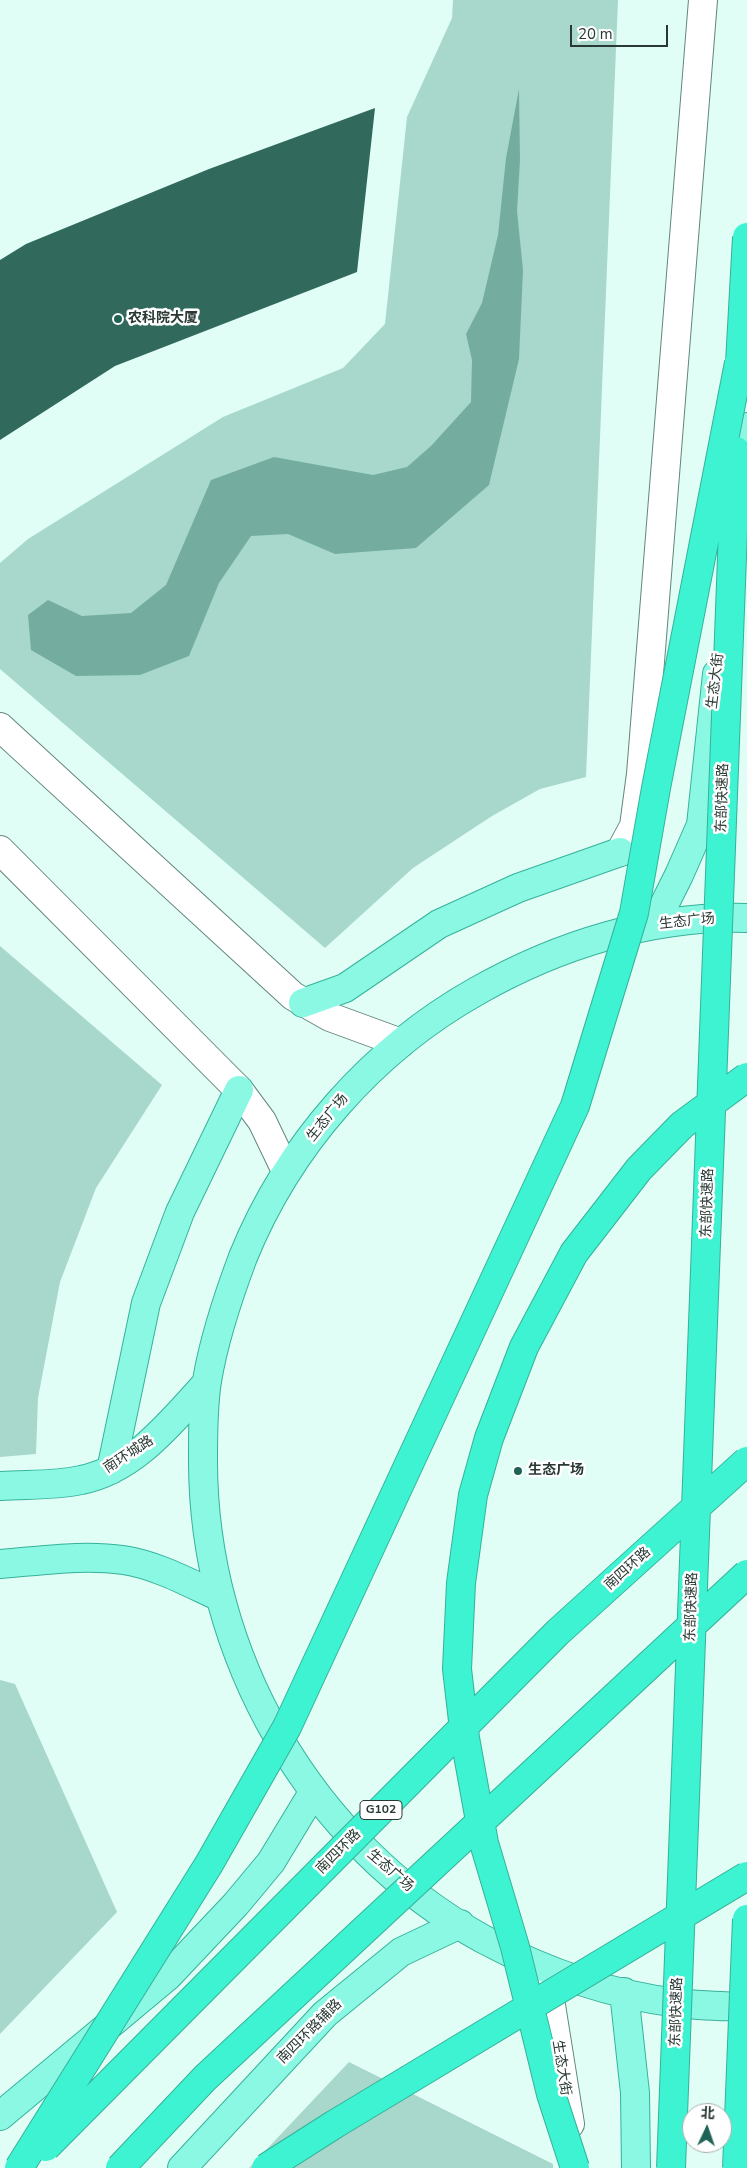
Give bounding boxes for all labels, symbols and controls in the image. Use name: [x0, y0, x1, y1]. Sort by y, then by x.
scale bar: [572, 15, 670, 47]
text: 20 m: [578, 24, 613, 44]
place label: 农科院大厦: [128, 311, 198, 327]
marker: 农科院大厦: [112, 313, 124, 325]
street label: 生态大街: [704, 652, 728, 710]
street label: 东部快速路: [713, 763, 733, 833]
street label: 生态广场: [658, 911, 716, 933]
street label: 生态广场: [304, 1091, 352, 1145]
street label: 东部快速路: [698, 1168, 718, 1238]
street label: 南环城路: [101, 1433, 157, 1477]
place label: 生态广场: [528, 1463, 584, 1479]
marker: 生态广场: [512, 1465, 524, 1477]
street label: 南四环路: [602, 1544, 654, 1594]
street label: 东部快速路: [682, 1572, 702, 1642]
road number: G102: [360, 1800, 402, 1820]
street label: 南四环路: [313, 1826, 365, 1878]
street label: 生态广场: [363, 1846, 417, 1896]
street label: 东部快速路: [667, 1977, 687, 2047]
street label: 南四环路辅路: [274, 1996, 346, 2068]
street label: 生态大街: [548, 2039, 574, 2097]
north arrow: [682, 2103, 732, 2153]
text: 北: [700, 2104, 715, 2123]

